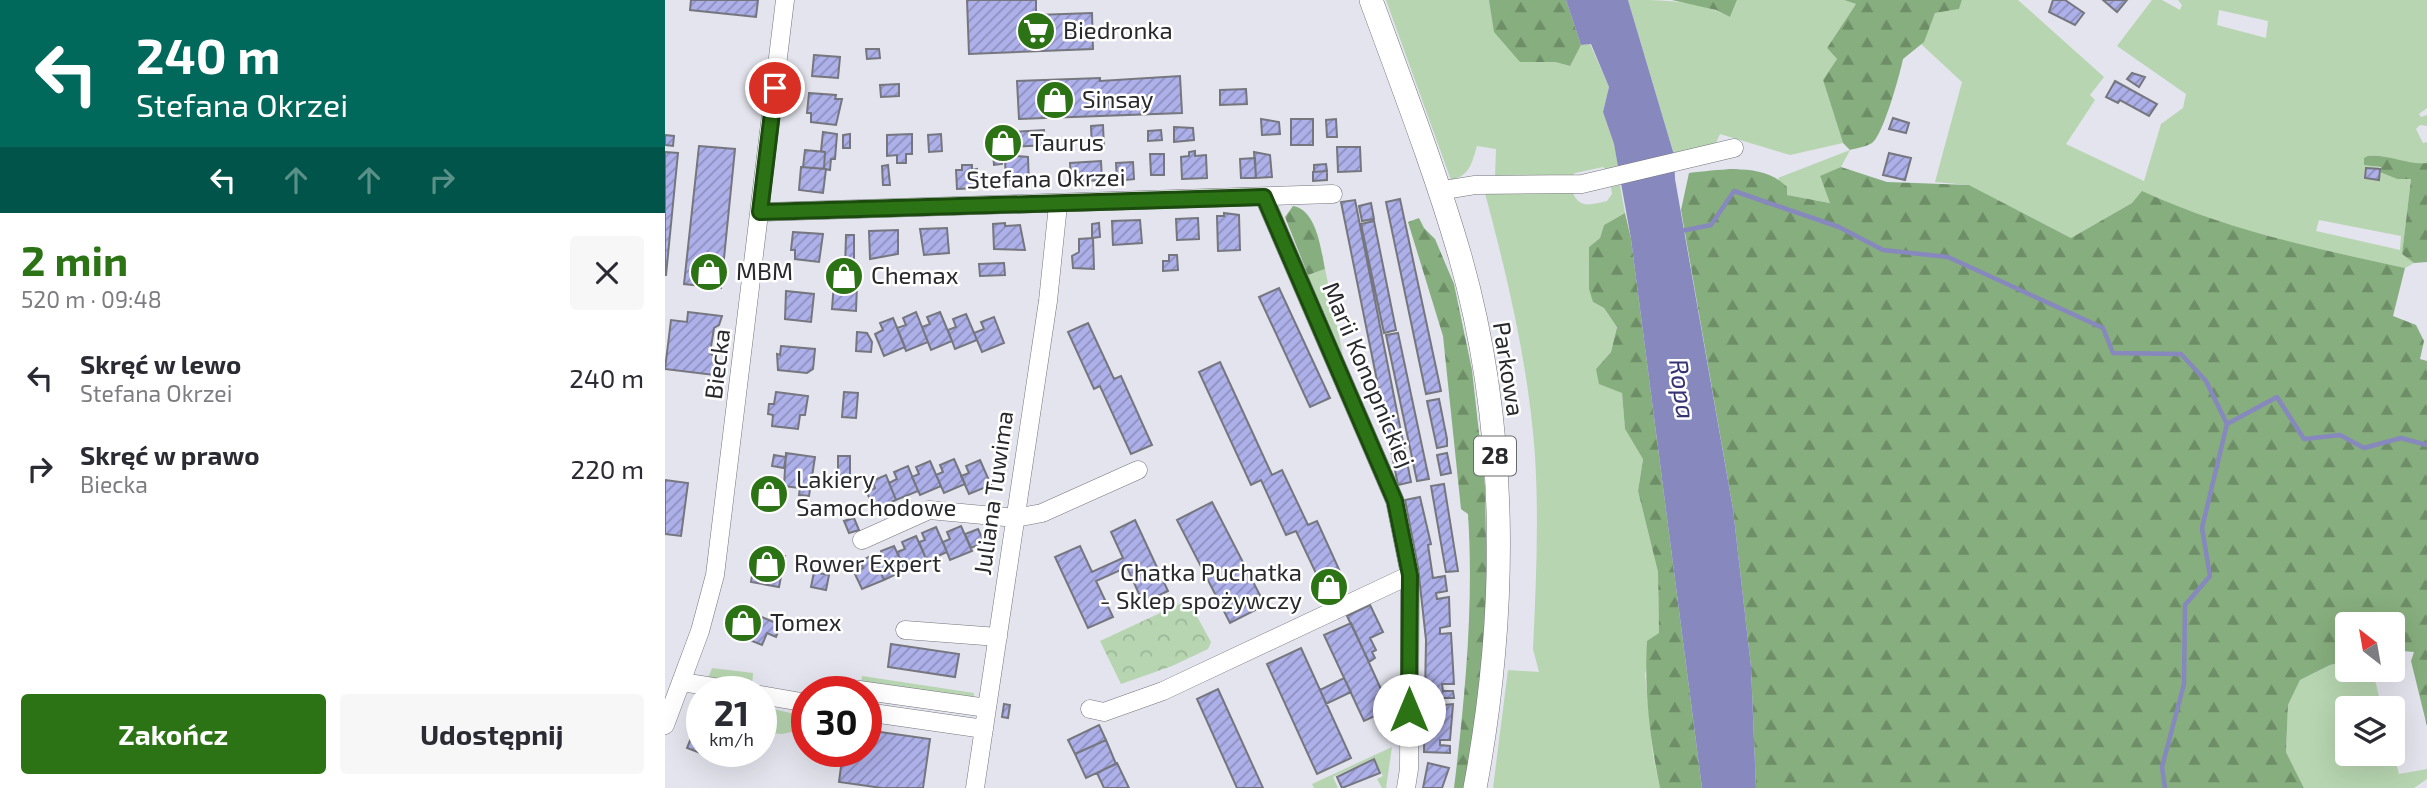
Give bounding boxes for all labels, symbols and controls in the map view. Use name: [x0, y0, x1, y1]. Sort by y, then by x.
supermarket icon: Biedronka: [1015, 10, 1057, 52]
place label: Biedronka: [1063, 15, 1173, 44]
text: 240 m: [136, 25, 280, 84]
icon: left: [21, 28, 112, 119]
pin: [745, 58, 805, 118]
icon: arrive: [756, 69, 794, 107]
shop icon: Sinsay: [1034, 79, 1076, 121]
place label: Sinsay: [1082, 84, 1154, 113]
text: Stefana Okrzei: [136, 85, 348, 123]
shop icon: Taurus: [982, 122, 1024, 164]
place label: Taurus: [1030, 127, 1104, 156]
icon: left: [204, 161, 242, 199]
icon: ahead: [277, 161, 315, 199]
icon: ahead: [350, 161, 388, 199]
icon: right: [423, 161, 461, 199]
street label: Stefana Okrzei: [966, 162, 1126, 193]
text: 2 min: [21, 234, 128, 284]
button: close: [570, 236, 644, 310]
shop icon: MBM: [688, 251, 730, 293]
shop icon: Chemax: [823, 255, 865, 297]
place label: MBM: [736, 256, 793, 285]
place label: Chemax: [871, 260, 959, 289]
street label: Marii Konopnickiej: [1317, 277, 1422, 472]
text: 520 m · 09:48: [21, 285, 162, 313]
street label: Parkowa: [1488, 319, 1531, 418]
street label: Biecka: [698, 327, 735, 401]
text: Skręć w lewo: [80, 348, 241, 379]
water label: Ropa: [1664, 357, 1703, 421]
icon: left: [21, 359, 59, 397]
text: 240 m: [569, 362, 644, 393]
text: Stefana Okrzei: [80, 379, 232, 407]
street label: Juliana Tuwima: [967, 409, 1018, 577]
road number: 28: [1474, 436, 1516, 476]
text: Skręć w prawo: [80, 439, 260, 470]
icon: right: [21, 450, 59, 488]
text: 220 m: [571, 453, 644, 484]
place label: Lakiery Samochodowe: [796, 464, 957, 521]
text: Biecka: [80, 470, 148, 498]
shop icon: Lakiery Samochodowe: [748, 473, 790, 515]
shop icon: Rower Expert: [746, 543, 788, 585]
place label: Rower Expert: [794, 548, 941, 577]
place label: Chatka Puchatka - Sklep spożywczy: [1100, 557, 1302, 614]
shop icon: Chatka Puchatka - Sklep spożywczy: [1308, 566, 1350, 608]
shop icon: Tomex: [722, 602, 764, 644]
place label: Tomex: [770, 607, 842, 636]
north arrow: [2335, 612, 2405, 682]
map controls: [2335, 612, 2405, 766]
position arrow: [1372, 673, 1446, 747]
speed limit sign: 30: [791, 676, 882, 767]
text: 21: [714, 691, 749, 733]
button: Zakończ: [21, 694, 326, 774]
button: Udostępnij: [340, 694, 644, 774]
button: layers: [2335, 696, 2405, 766]
text: km/h: [709, 728, 754, 750]

